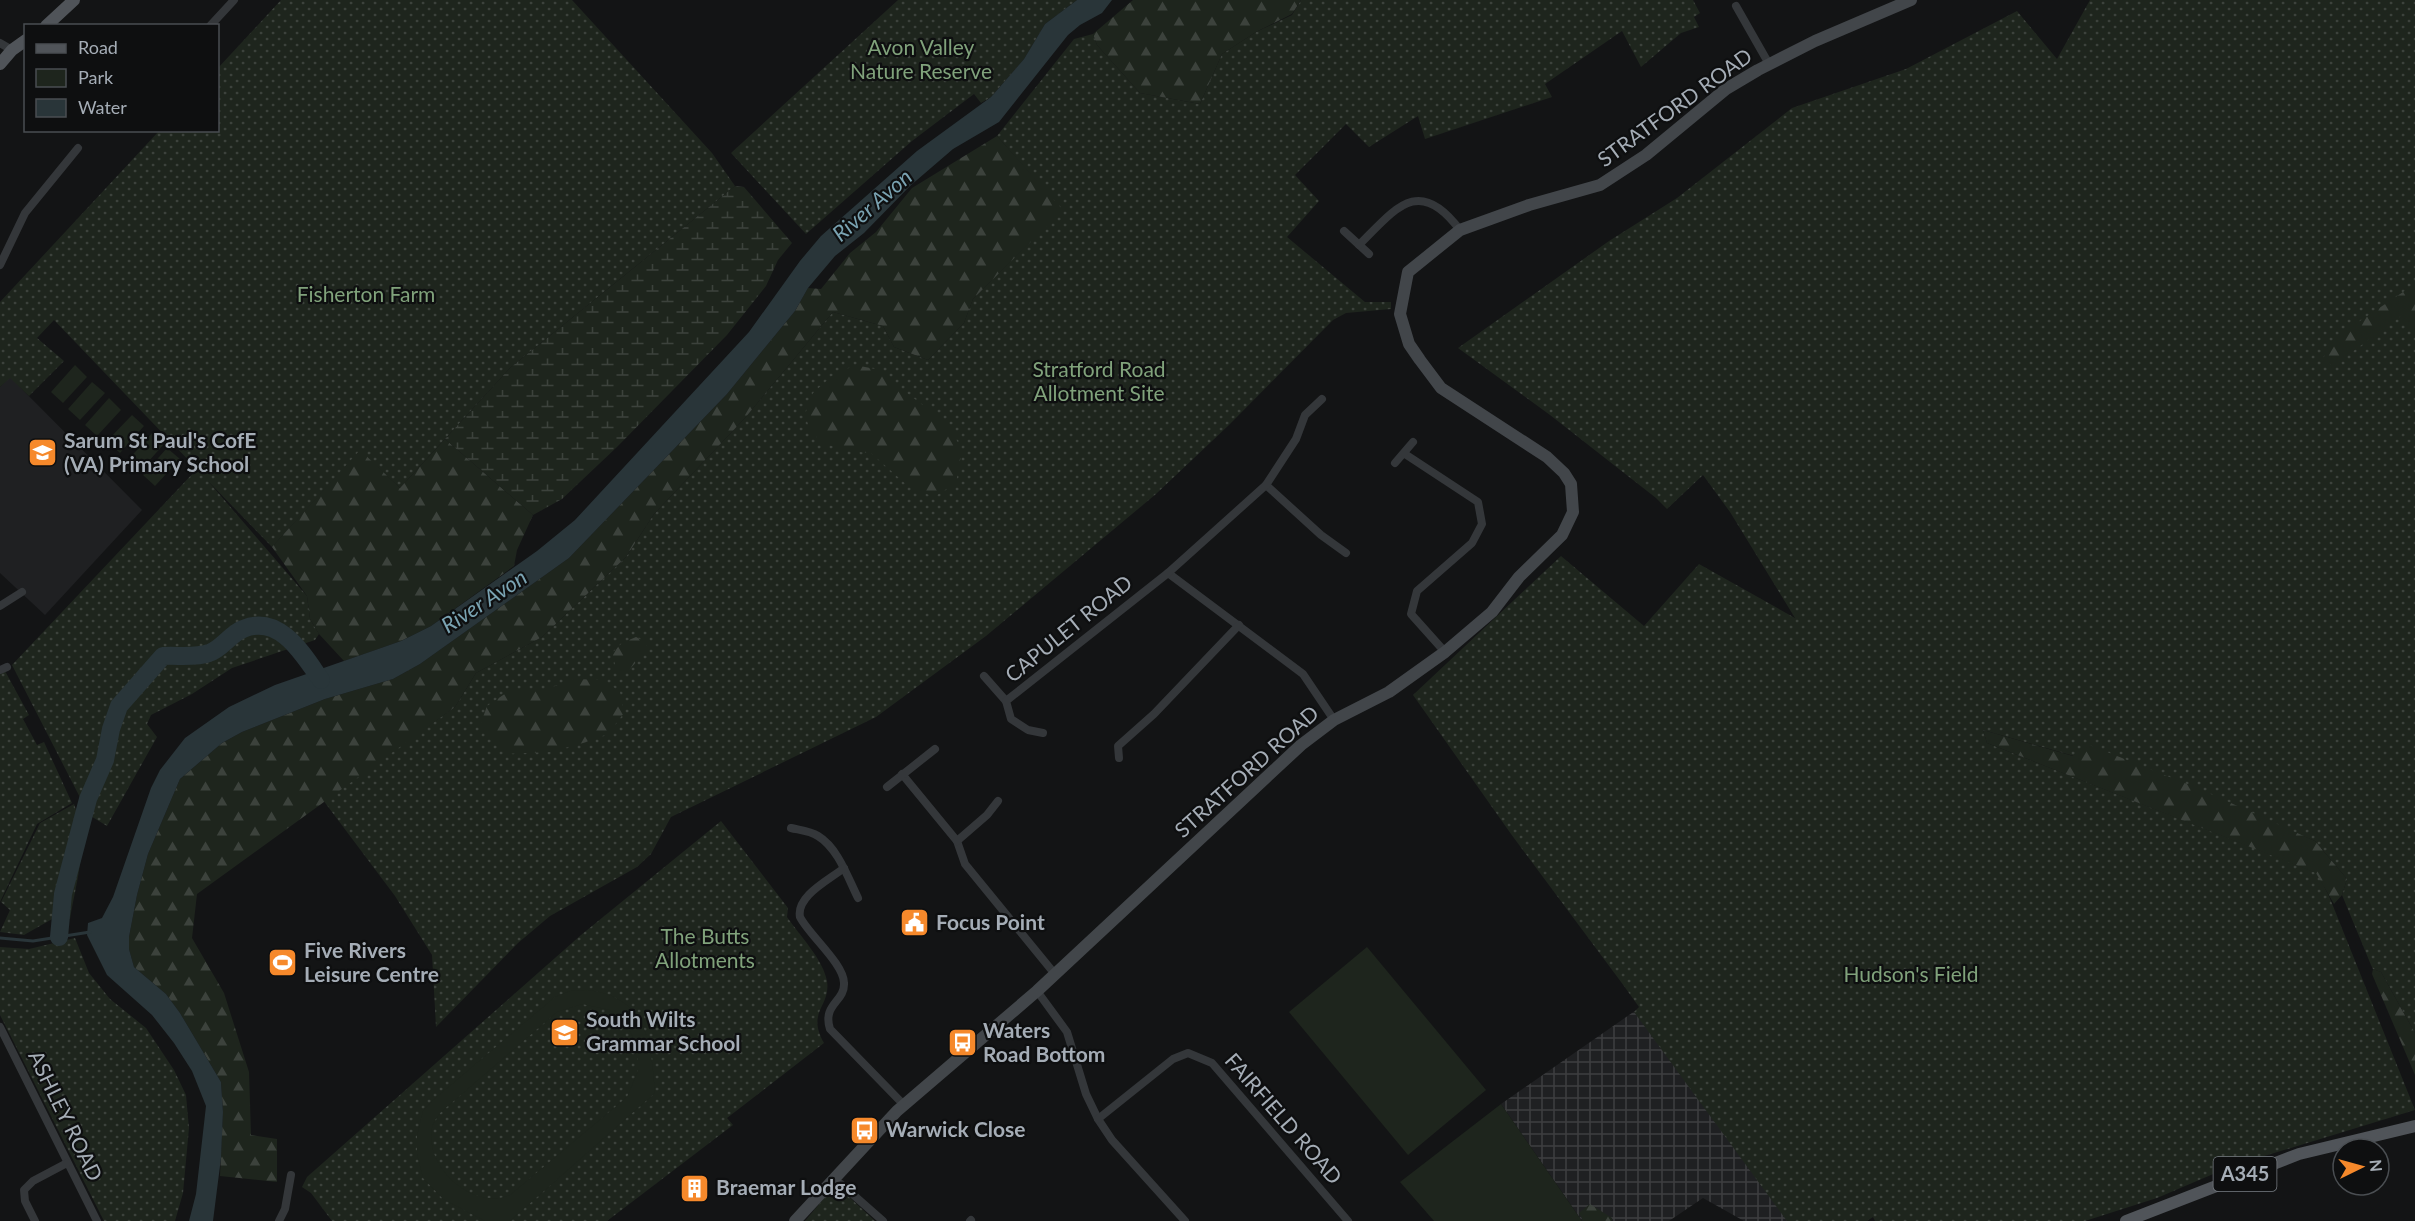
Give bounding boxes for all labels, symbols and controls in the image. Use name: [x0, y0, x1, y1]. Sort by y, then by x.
legend: [24, 24, 219, 132]
park label: Avon Valley Nature Reserve: [850, 34, 992, 83]
text: Road: [78, 36, 118, 58]
street label: STRATFORD ROAD: [1592, 42, 1756, 171]
text: Park: [78, 66, 114, 88]
text: Water: [78, 96, 127, 118]
water label: River Avon: [826, 163, 917, 247]
park label: Fisherton Farm: [297, 281, 435, 306]
park label: Stratford Road Allotment Site: [1032, 356, 1166, 405]
place label: Sarum St Paul's CofE (VA) Primary School: [64, 427, 256, 476]
school or university icon: Sarum St Paul's CofE (VA) Primary School: [27, 437, 59, 469]
water label: River Avon: [436, 563, 532, 638]
street label: CAPULET ROAD: [1000, 569, 1137, 687]
street label: STRATFORD ROAD: [1169, 700, 1323, 842]
public building icon: Focus Point: [899, 907, 931, 939]
place label: Focus Point: [936, 909, 1045, 934]
park label: The Butts Allotments: [655, 923, 755, 972]
place label: Five Rivers Leisure Centre: [304, 937, 439, 986]
sports icon: Five Rivers Leisure Centre: [267, 947, 299, 979]
park label: Hudson's Field: [1843, 961, 1979, 986]
place label: South Wilts Grammar School: [586, 1006, 741, 1055]
school or university icon: South Wilts Grammar School: [549, 1016, 581, 1048]
place label: Waters Road Bottom: [983, 1017, 1105, 1066]
bus stop icon: Waters Road Bottom: [946, 1027, 978, 1059]
street label: ASHLEY ROAD: [24, 1046, 109, 1185]
street label: FAIRFIELD ROAD: [1220, 1047, 1348, 1189]
bus stop icon: Warwick Close: [849, 1114, 881, 1146]
place label: Warwick Close: [886, 1116, 1026, 1141]
north arrow: [2331, 1137, 2391, 1197]
road number: A345: [2214, 1157, 2276, 1191]
text: N: [2366, 1159, 2386, 1173]
building icon: Braemar Lodge: [679, 1172, 711, 1204]
place label: Braemar Lodge: [716, 1174, 856, 1199]

